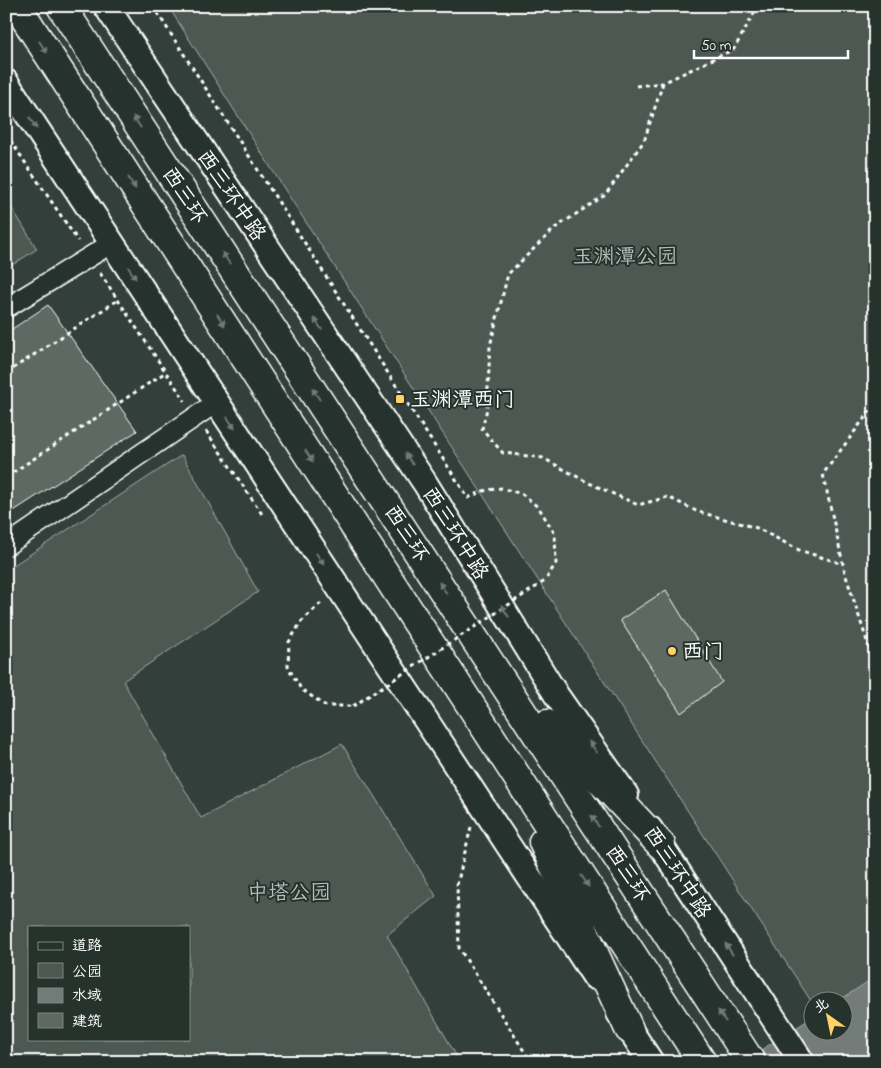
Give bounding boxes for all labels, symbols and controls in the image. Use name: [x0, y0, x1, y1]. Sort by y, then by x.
scale bar: [694, 28, 847, 60]
text: 50 m: [701, 35, 732, 57]
one-way arrow: [39, 40, 48, 54]
one-way arrow: [133, 115, 142, 129]
one-way arrow: [28, 116, 38, 129]
street label: 西三环中路: [189, 144, 272, 248]
street label: 西三环: [154, 162, 213, 231]
one-way arrow: [127, 177, 137, 190]
park label: 玉渊潭公园: [573, 243, 678, 273]
one-way arrow: [222, 251, 231, 265]
one-way arrow: [127, 266, 137, 280]
one-way arrow: [216, 313, 225, 326]
one-way arrow: [313, 317, 323, 330]
place label: 玉渊潭西门: [410, 386, 515, 416]
one-way arrow: [311, 387, 320, 400]
marker: 玉渊潭西门: [394, 393, 406, 405]
one-way arrow: [226, 417, 236, 430]
one-way arrow: [304, 449, 314, 462]
one-way arrow: [404, 452, 414, 465]
street label: 西三环中路: [414, 482, 495, 587]
street label: 西三环: [376, 500, 435, 569]
one-way arrow: [316, 553, 325, 566]
one-way arrow: [438, 581, 448, 595]
one-way arrow: [500, 604, 509, 617]
place label: 西门: [682, 638, 724, 668]
marker: 西门: [666, 645, 678, 657]
one-way arrow: [588, 740, 598, 754]
one-way arrow: [590, 815, 600, 828]
street label: 西三环中路: [635, 821, 717, 925]
street label: 西三环: [597, 840, 656, 909]
one-way arrow: [580, 875, 590, 888]
park label: 中塔公园: [247, 879, 331, 909]
legend: [28, 926, 190, 1040]
text: 道路: [72, 935, 102, 957]
one-way arrow: [724, 942, 733, 956]
text: 公园: [72, 961, 102, 983]
text: 水域: [72, 985, 102, 1007]
north arrow: [804, 990, 854, 1040]
text: 北: [810, 994, 833, 1019]
one-way arrow: [717, 1010, 726, 1023]
text: 建筑: [72, 1011, 102, 1033]

